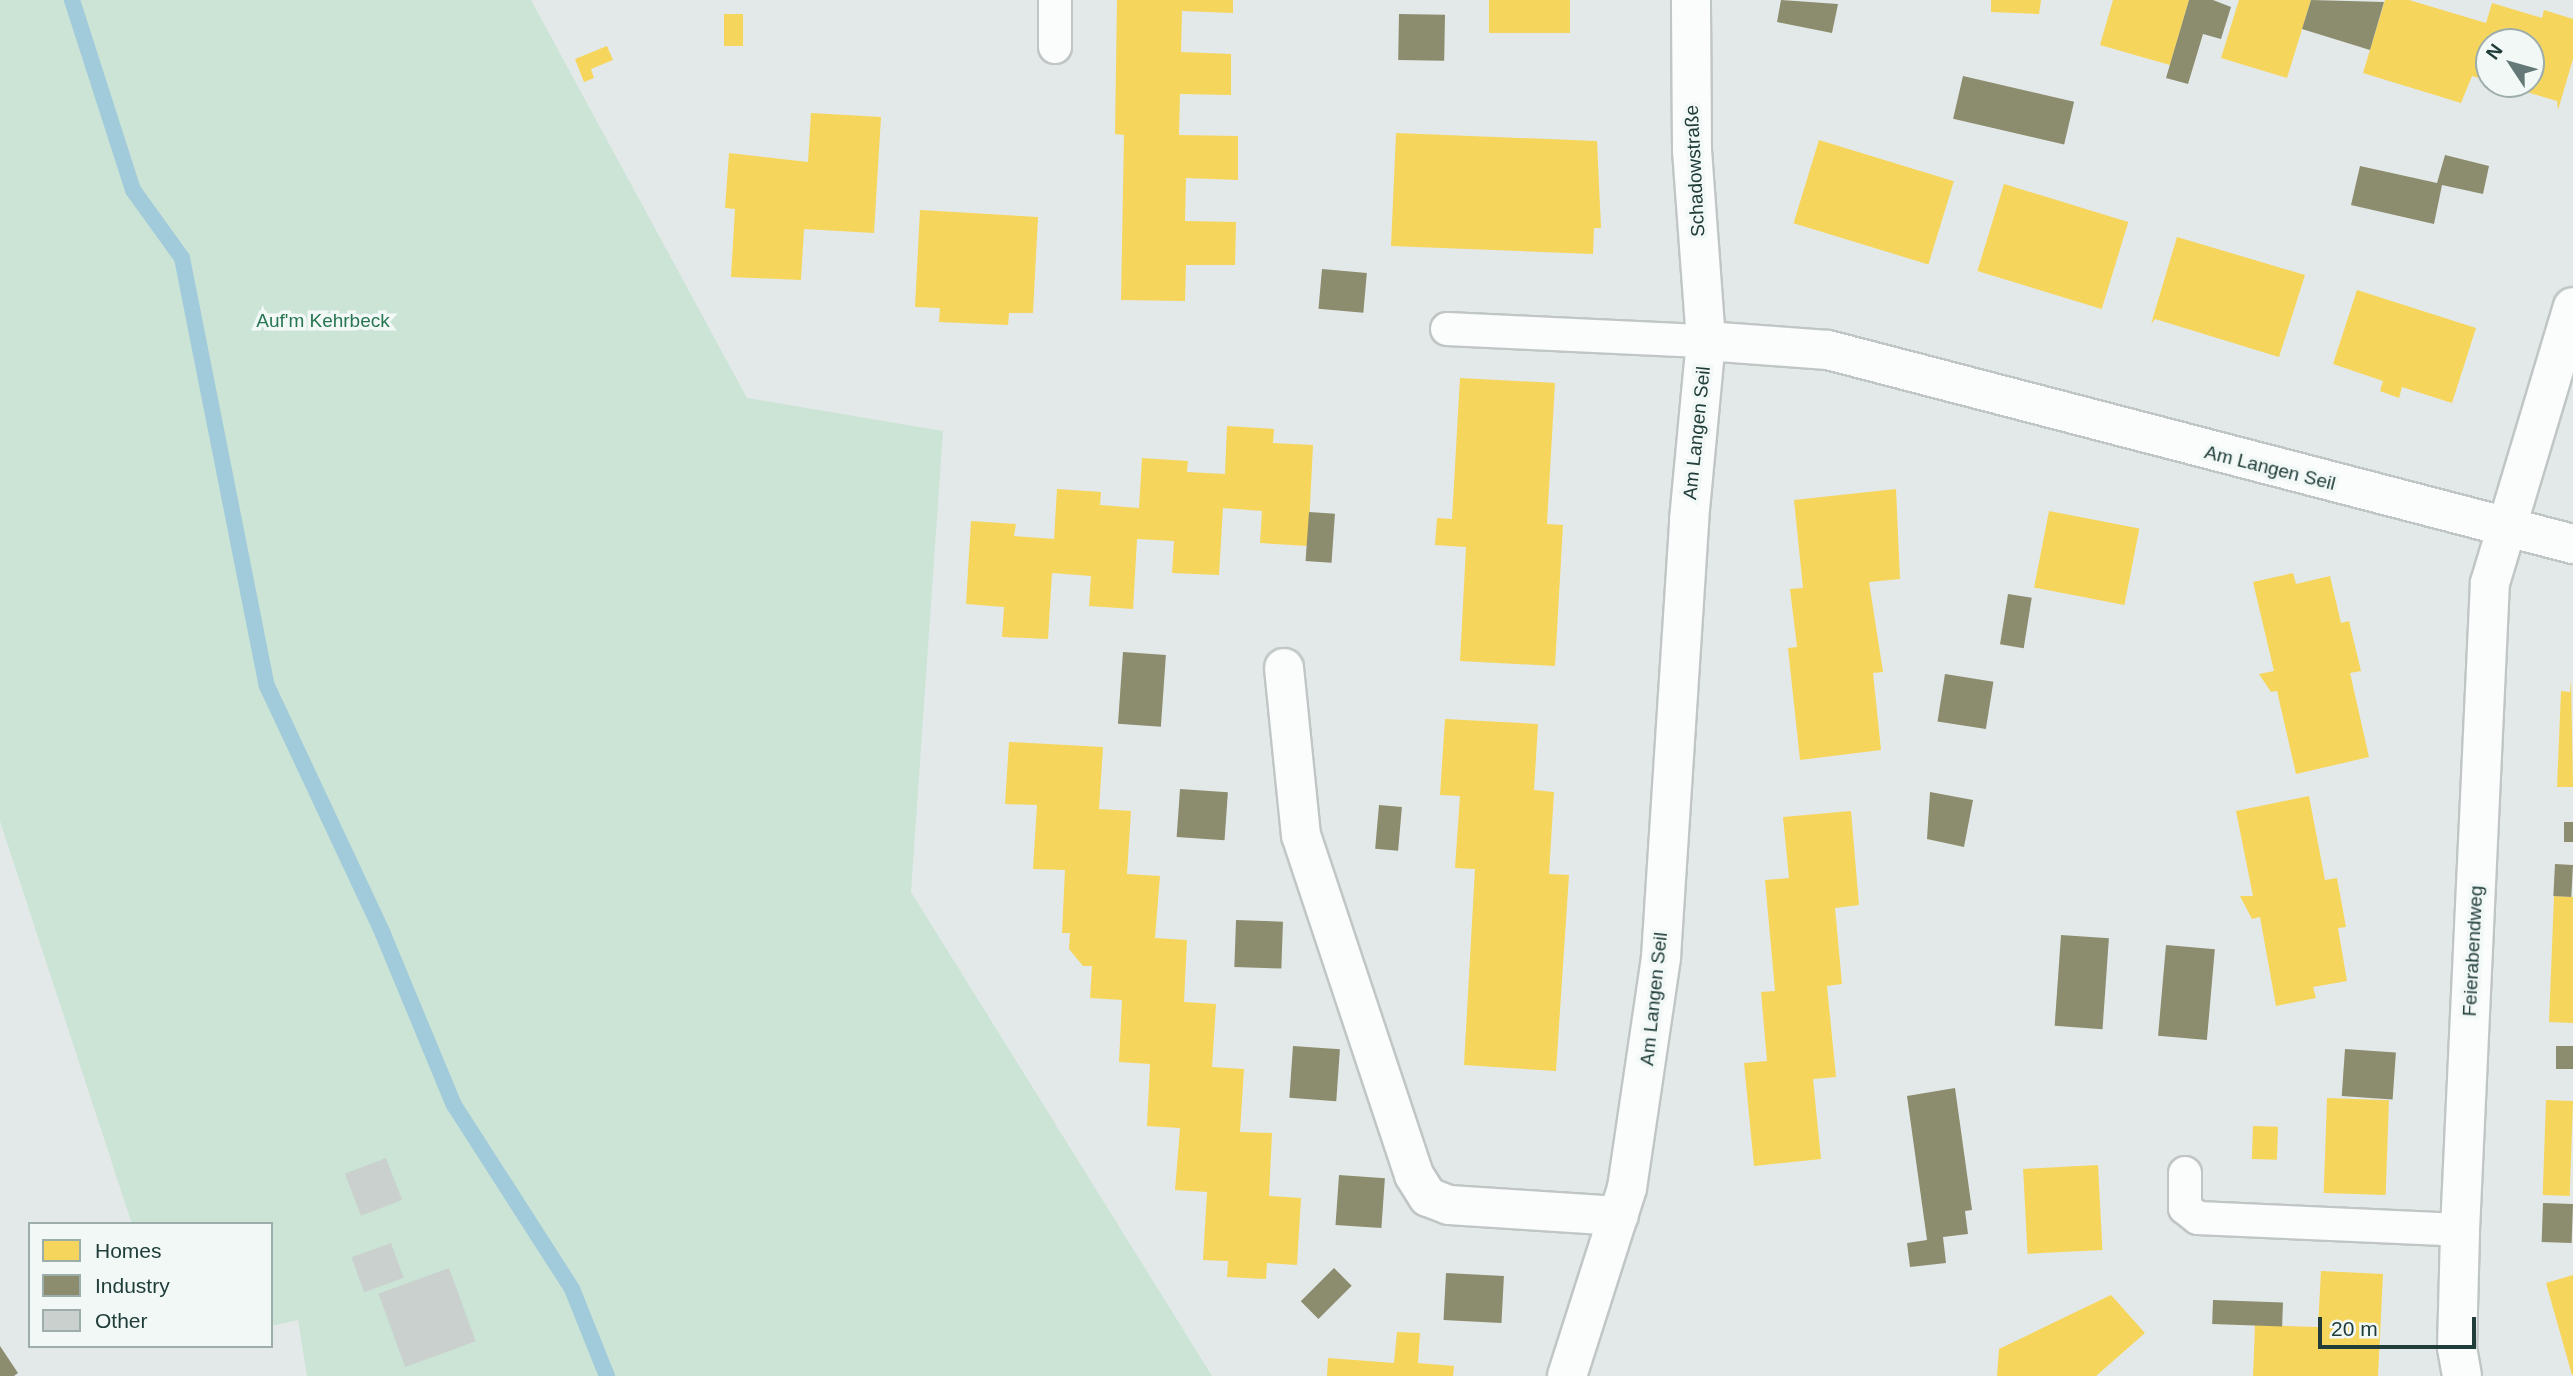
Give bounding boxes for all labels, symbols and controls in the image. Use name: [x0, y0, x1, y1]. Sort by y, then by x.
north arrow: [2475, 28, 2545, 98]
text: N: [2482, 40, 2507, 63]
street label: Schadowstraße: [1680, 104, 1710, 238]
park label: Auf'm Kehrbeck: [256, 310, 390, 332]
street label: Am Langen Seil: [1679, 365, 1715, 501]
street label: Am Langen Seil: [2202, 441, 2338, 495]
street label: Feierabendweg: [2458, 885, 2488, 1017]
street label: Am Langen Seil: [1636, 931, 1672, 1067]
legend: [28, 1222, 273, 1348]
text: Homes: [95, 1239, 162, 1262]
text: Industry: [95, 1274, 170, 1297]
scale bar: [2321, 1302, 2478, 1346]
text: Other: [95, 1309, 148, 1332]
text: 20 m: [2331, 1317, 2378, 1340]

